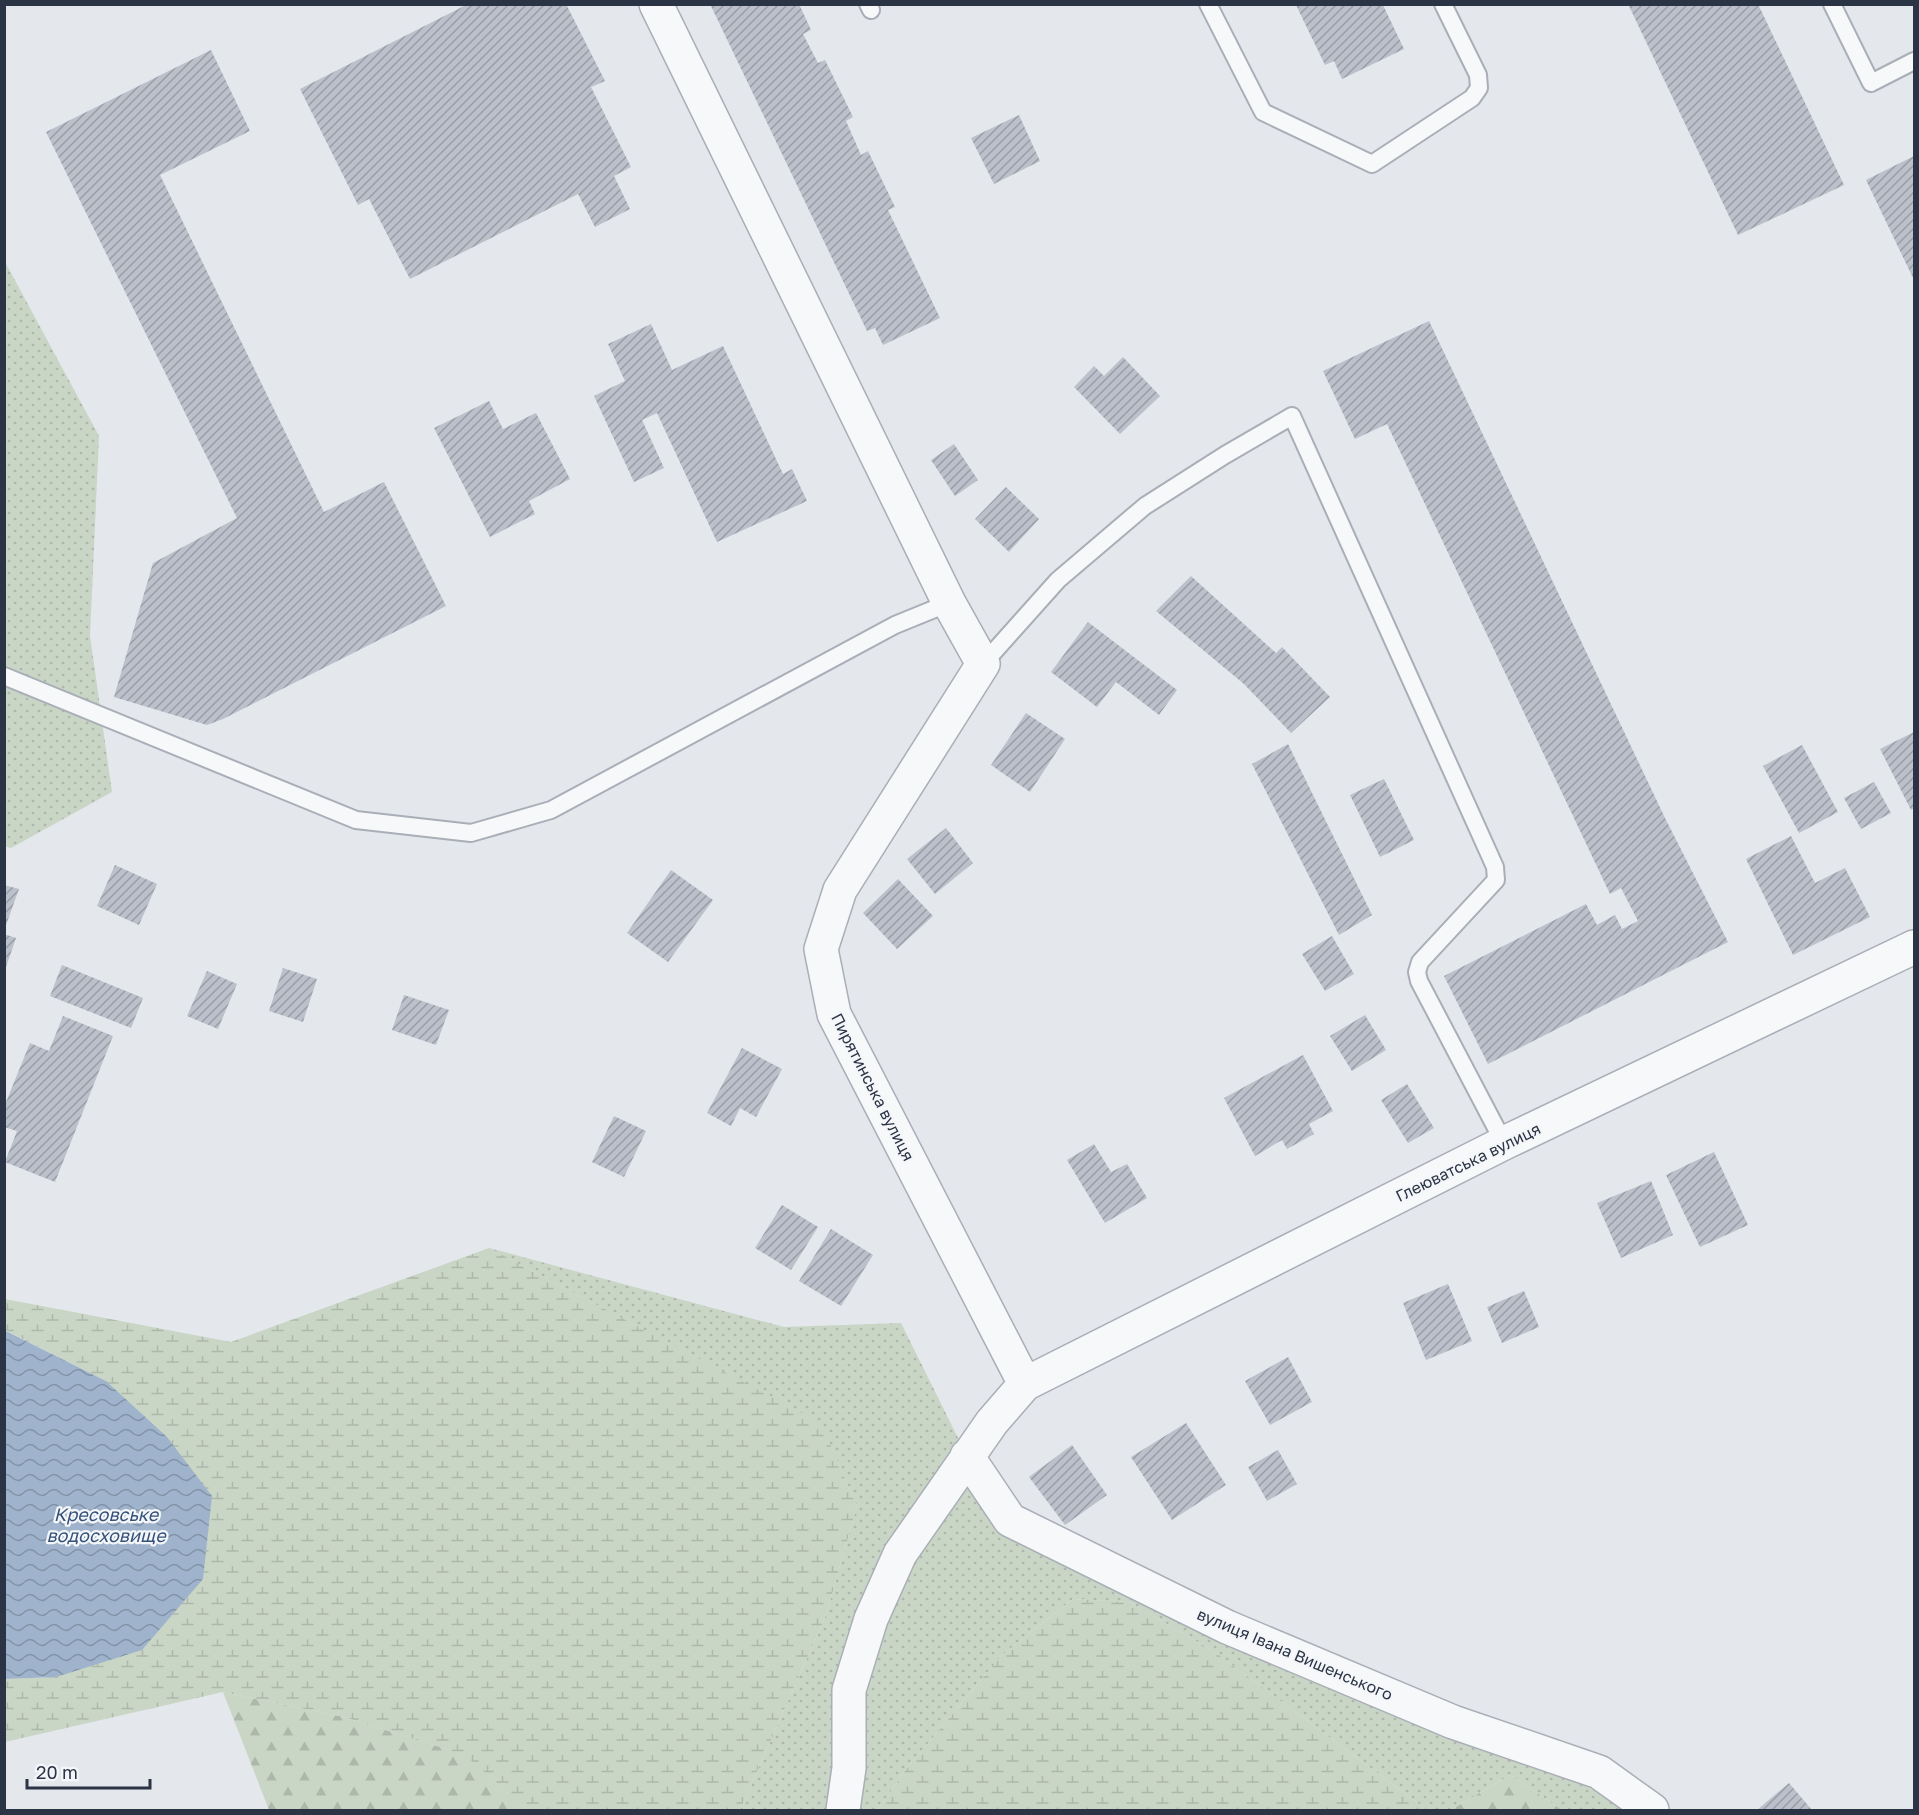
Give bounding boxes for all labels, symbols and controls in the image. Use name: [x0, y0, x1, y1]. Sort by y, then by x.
street label: Пирятинська вулиця: [827, 1010, 919, 1164]
street label: Глеюватська вулиця: [1392, 1118, 1544, 1206]
water label: Кресовське водосховище: [46, 1503, 167, 1546]
street label: вулиця Івана Вишенського: [1194, 1604, 1396, 1704]
scale bar: [27, 1752, 150, 1790]
text: 20 m: [36, 1761, 78, 1783]

